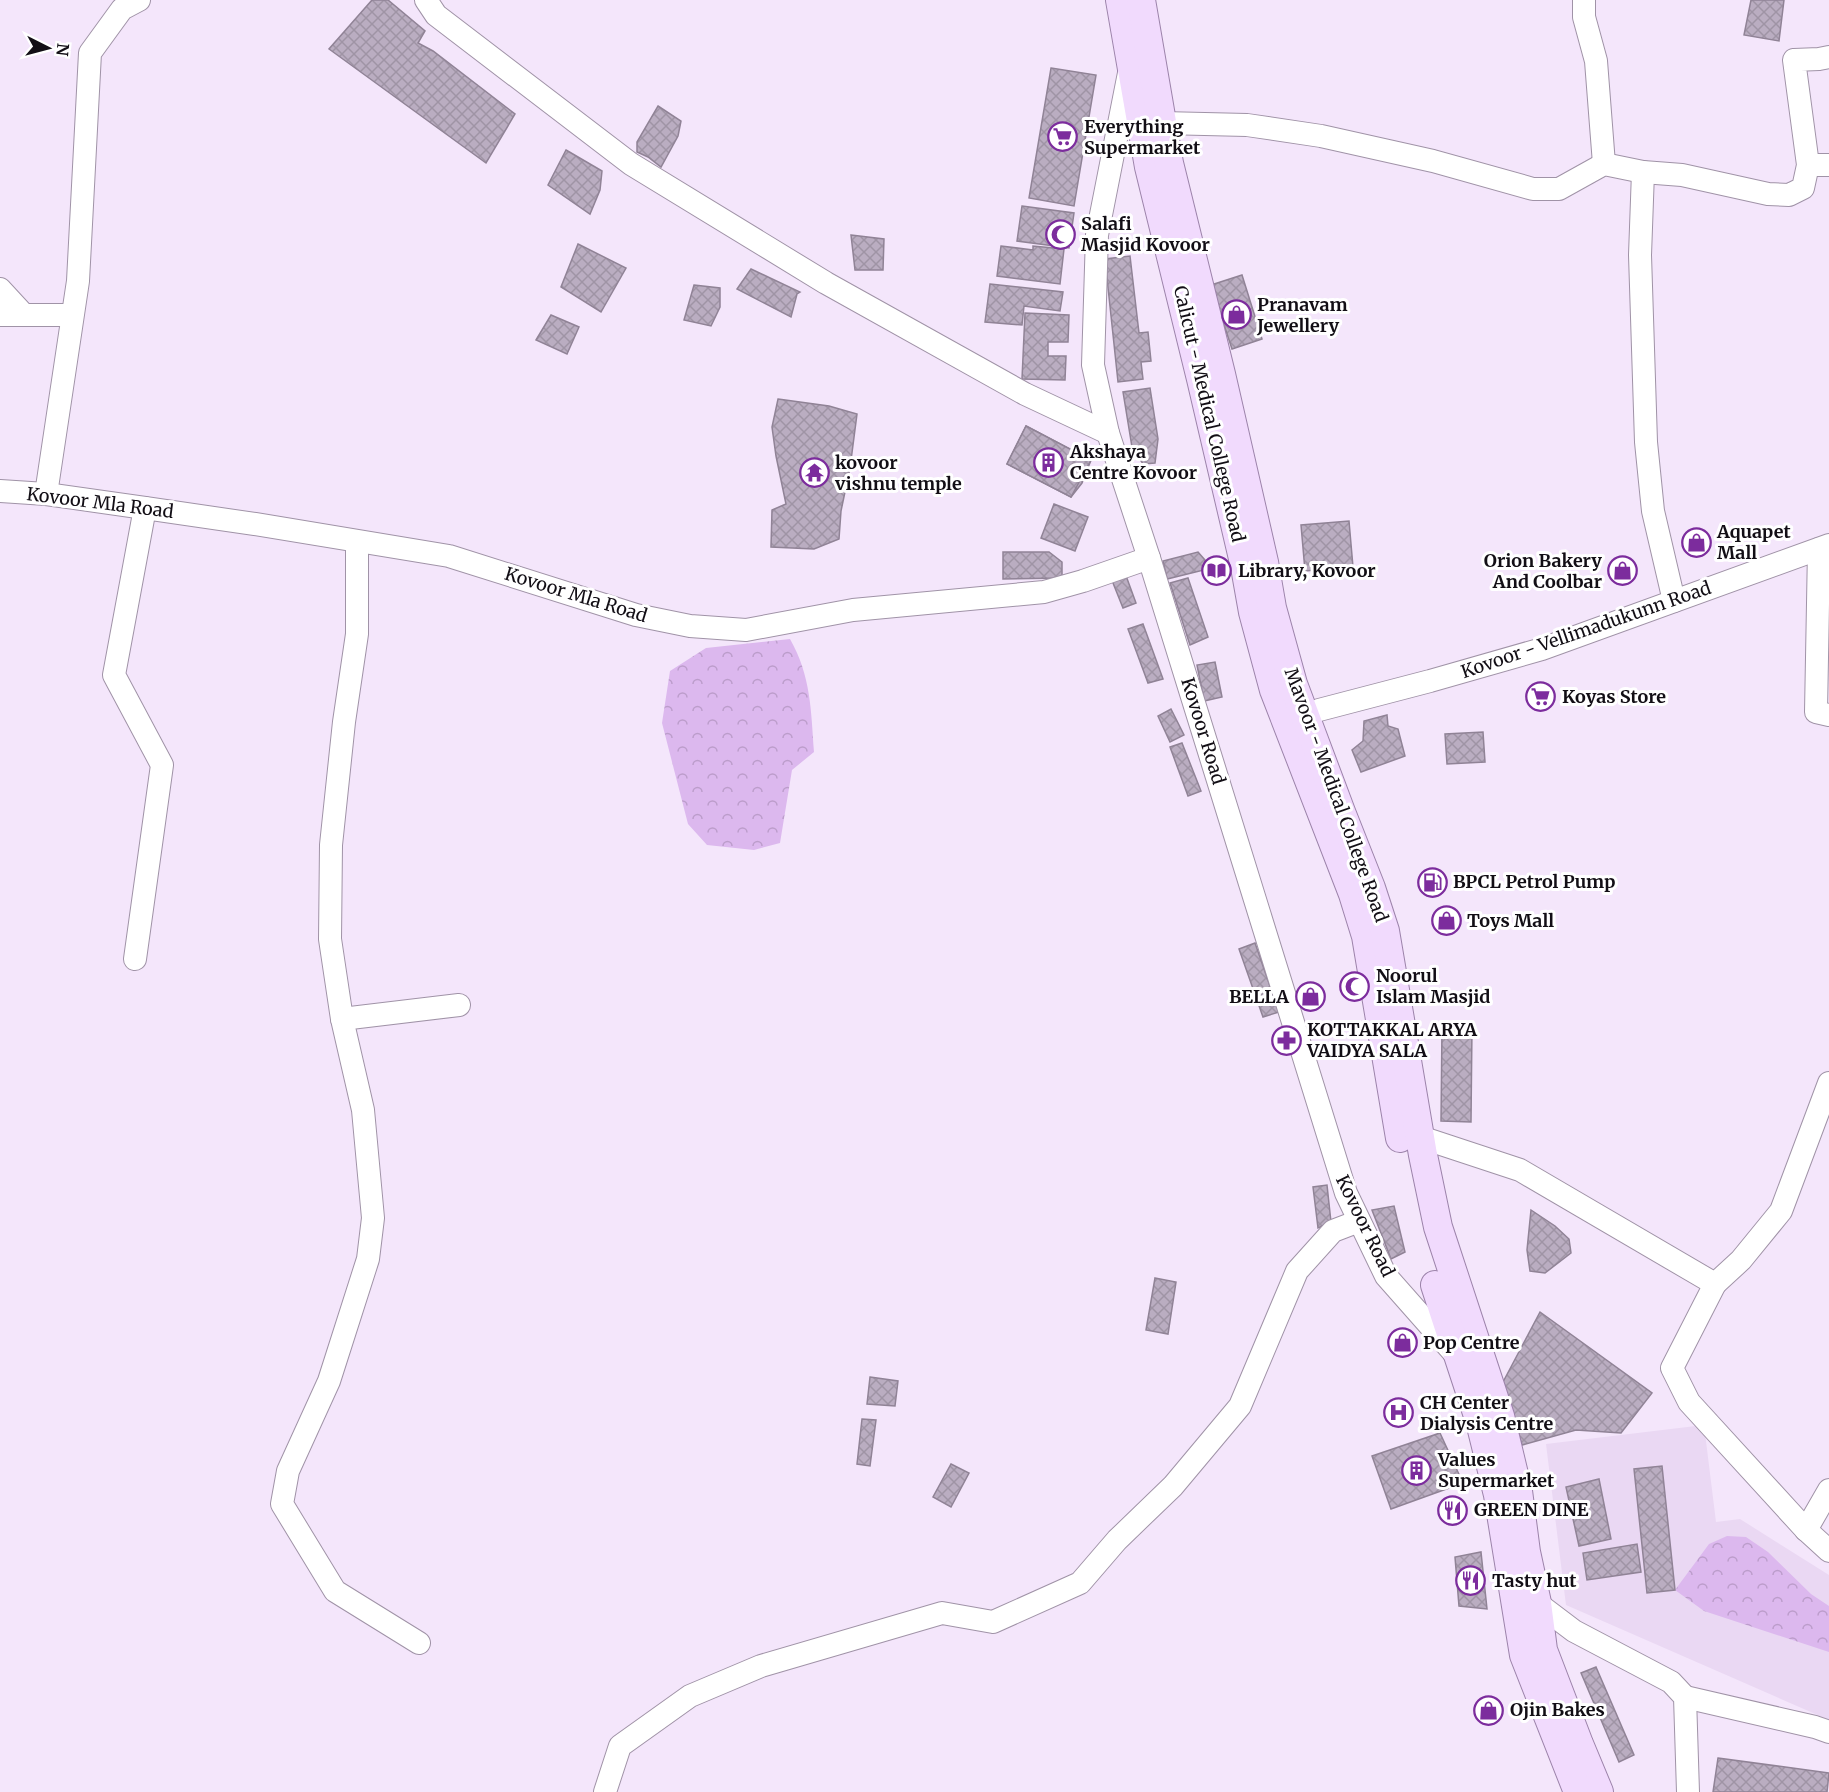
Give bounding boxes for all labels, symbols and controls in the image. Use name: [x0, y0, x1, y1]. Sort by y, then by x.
north arrow: [18, 18, 78, 78]
text: N: [52, 42, 74, 57]
place label: Everything Supermarket: [1084, 115, 1201, 159]
supermarket icon: Everything Supermarket: [1047, 121, 1079, 153]
place label: Salafi Masjid Kovoor: [1081, 212, 1210, 256]
mosque icon: Salafi Masjid Kovoor: [1044, 218, 1076, 250]
street label: Calicut - Medical College Road: [1169, 283, 1250, 544]
place label: Pranavam Jewellery: [1256, 293, 1348, 337]
shop icon: Pranavam Jewellery: [1220, 299, 1252, 331]
place label: Akshaya Centre Kovoor: [1069, 440, 1197, 484]
building icon: Akshaya Centre Kovoor: [1033, 446, 1065, 478]
place label: kovoor vishnu temple: [834, 451, 962, 495]
temple icon: kovoor vishnu temple: [798, 457, 830, 489]
street label: Kovoor Mla Road: [25, 482, 175, 523]
place label: Aquapet Mall: [1716, 520, 1791, 564]
shop icon: Aquapet Mall: [1680, 526, 1712, 558]
place label: Orion Bakery And Coolbar: [1484, 549, 1602, 593]
library icon: Library, Kovoor: [1201, 555, 1233, 587]
shop icon: Orion Bakery And Coolbar: [1607, 555, 1639, 587]
place label: Library, Kovoor: [1238, 559, 1376, 582]
street label: Kovoor Mla Road: [502, 562, 650, 627]
street label: Kovoor - Vellimadukunn Road: [1458, 576, 1714, 683]
street label: Mavoor - Medical College Road: [1280, 665, 1393, 925]
street label: Kovoor Road: [1176, 675, 1231, 787]
supermarket icon: Koyas Store: [1525, 681, 1557, 713]
place label: Koyas Store: [1562, 685, 1666, 708]
fuel station icon: BPCL Petrol Pump: [1416, 866, 1448, 898]
place label: BPCL Petrol Pump: [1453, 870, 1615, 893]
shop icon: Toys Mall: [1430, 905, 1462, 937]
place label: Toys Mall: [1467, 909, 1554, 932]
place label: Noorul Islam Masjid: [1376, 964, 1490, 1008]
mosque icon: Noorul Islam Masjid: [1339, 970, 1371, 1002]
shop icon: BELLA: [1294, 981, 1326, 1013]
place label: BELLA: [1229, 985, 1289, 1008]
place label: KOTTAKKAL ARYA VAIDYA SALA: [1306, 1018, 1477, 1062]
pharmacy icon: KOTTAKKAL ARYA VAIDYA SALA: [1270, 1024, 1302, 1056]
street label: Kovoor Road: [1331, 1171, 1400, 1281]
shop icon: Pop Centre: [1386, 1327, 1418, 1359]
place label: Pop Centre: [1423, 1331, 1520, 1354]
place label: CH Center Dialysis Centre: [1420, 1391, 1554, 1435]
hospital icon: CH Center Dialysis Centre: [1383, 1397, 1415, 1429]
place label: Values Supermarket: [1437, 1448, 1555, 1492]
building icon: Values Supermarket: [1401, 1454, 1433, 1486]
restaurant icon: GREEN DINE: [1437, 1494, 1469, 1526]
place label: GREEN DINE: [1474, 1498, 1589, 1521]
restaurant icon: Tasty hut: [1455, 1565, 1487, 1597]
place label: Tasty hut: [1492, 1569, 1577, 1592]
shop icon: Ojin Bakes: [1473, 1694, 1505, 1726]
place label: Ojin Bakes: [1510, 1698, 1605, 1721]

